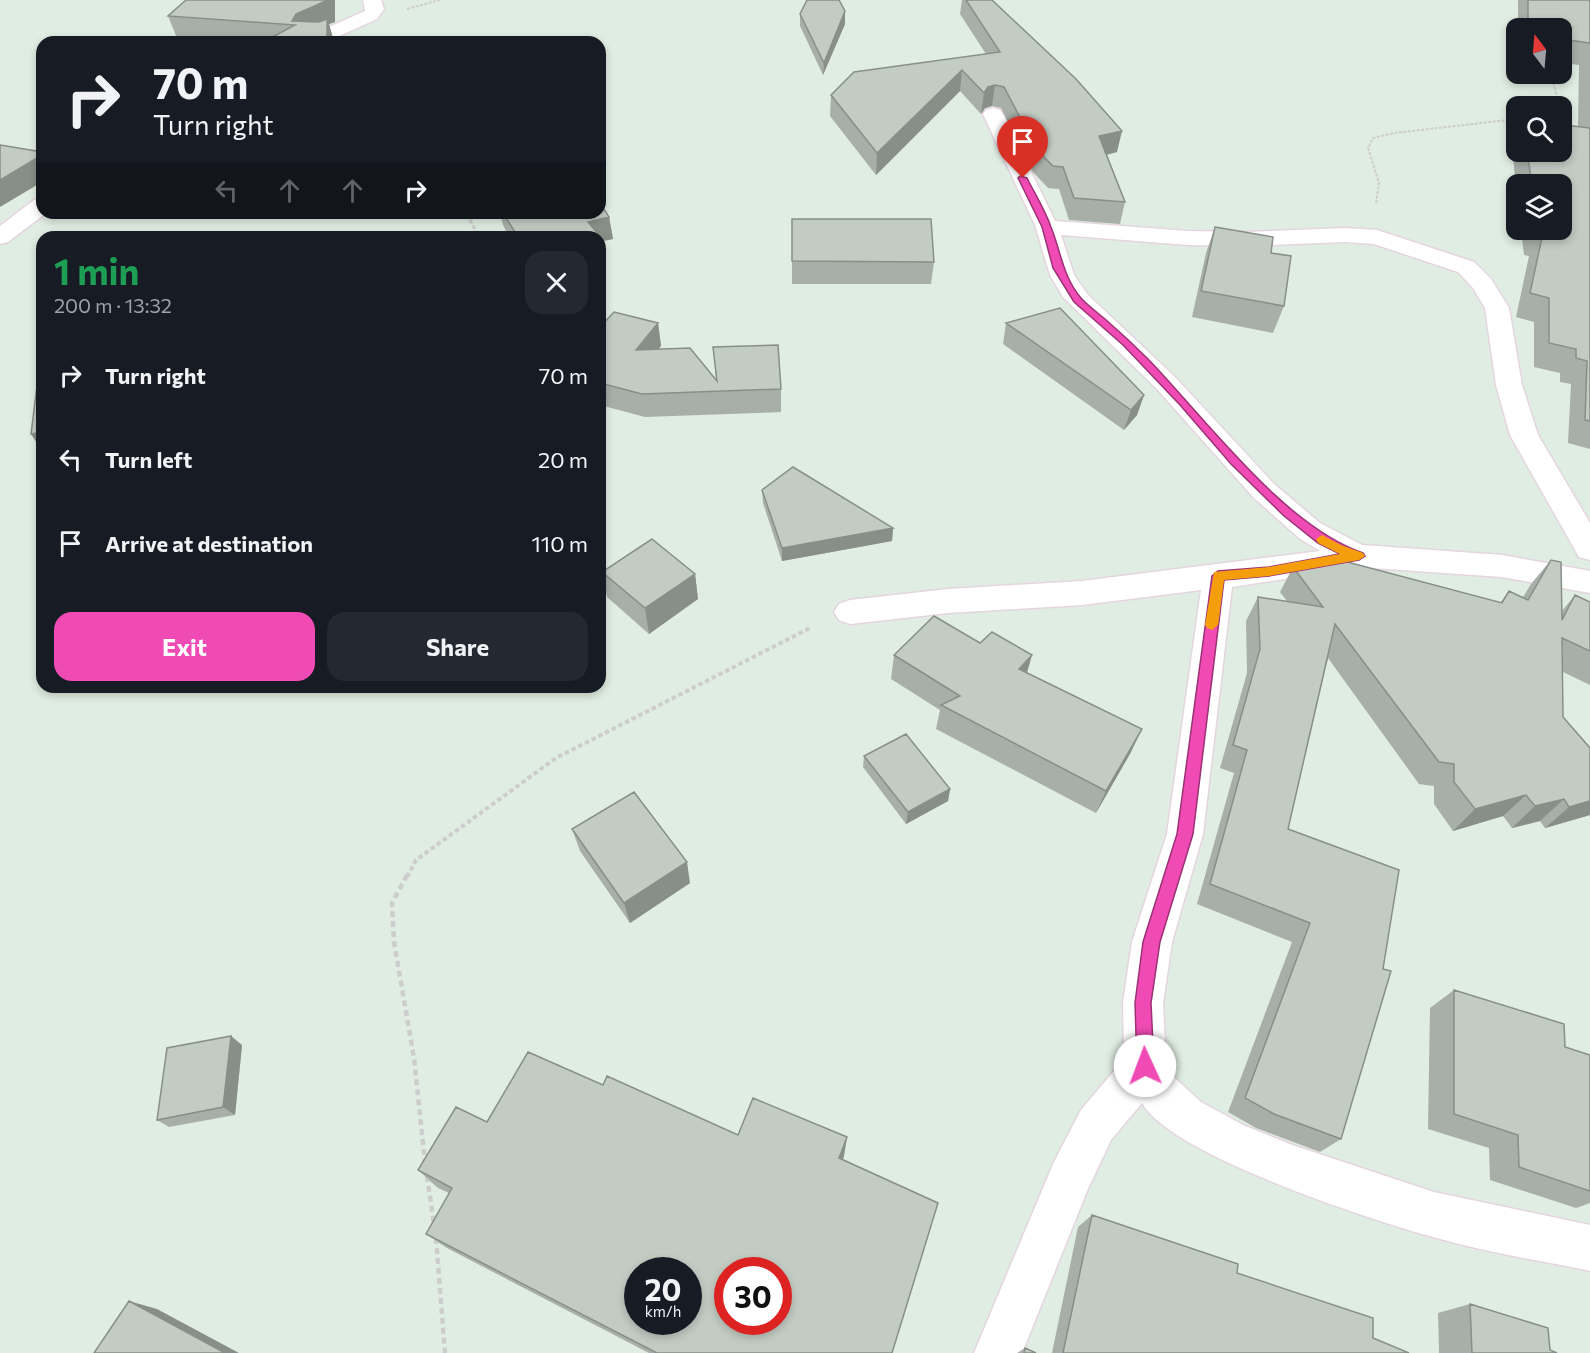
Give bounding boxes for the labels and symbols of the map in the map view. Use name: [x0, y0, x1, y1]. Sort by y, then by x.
north arrow: [1506, 18, 1572, 84]
pin: [997, 116, 1048, 178]
position arrow: [1113, 1034, 1177, 1098]
speed limit sign: 30: [714, 1257, 792, 1335]

